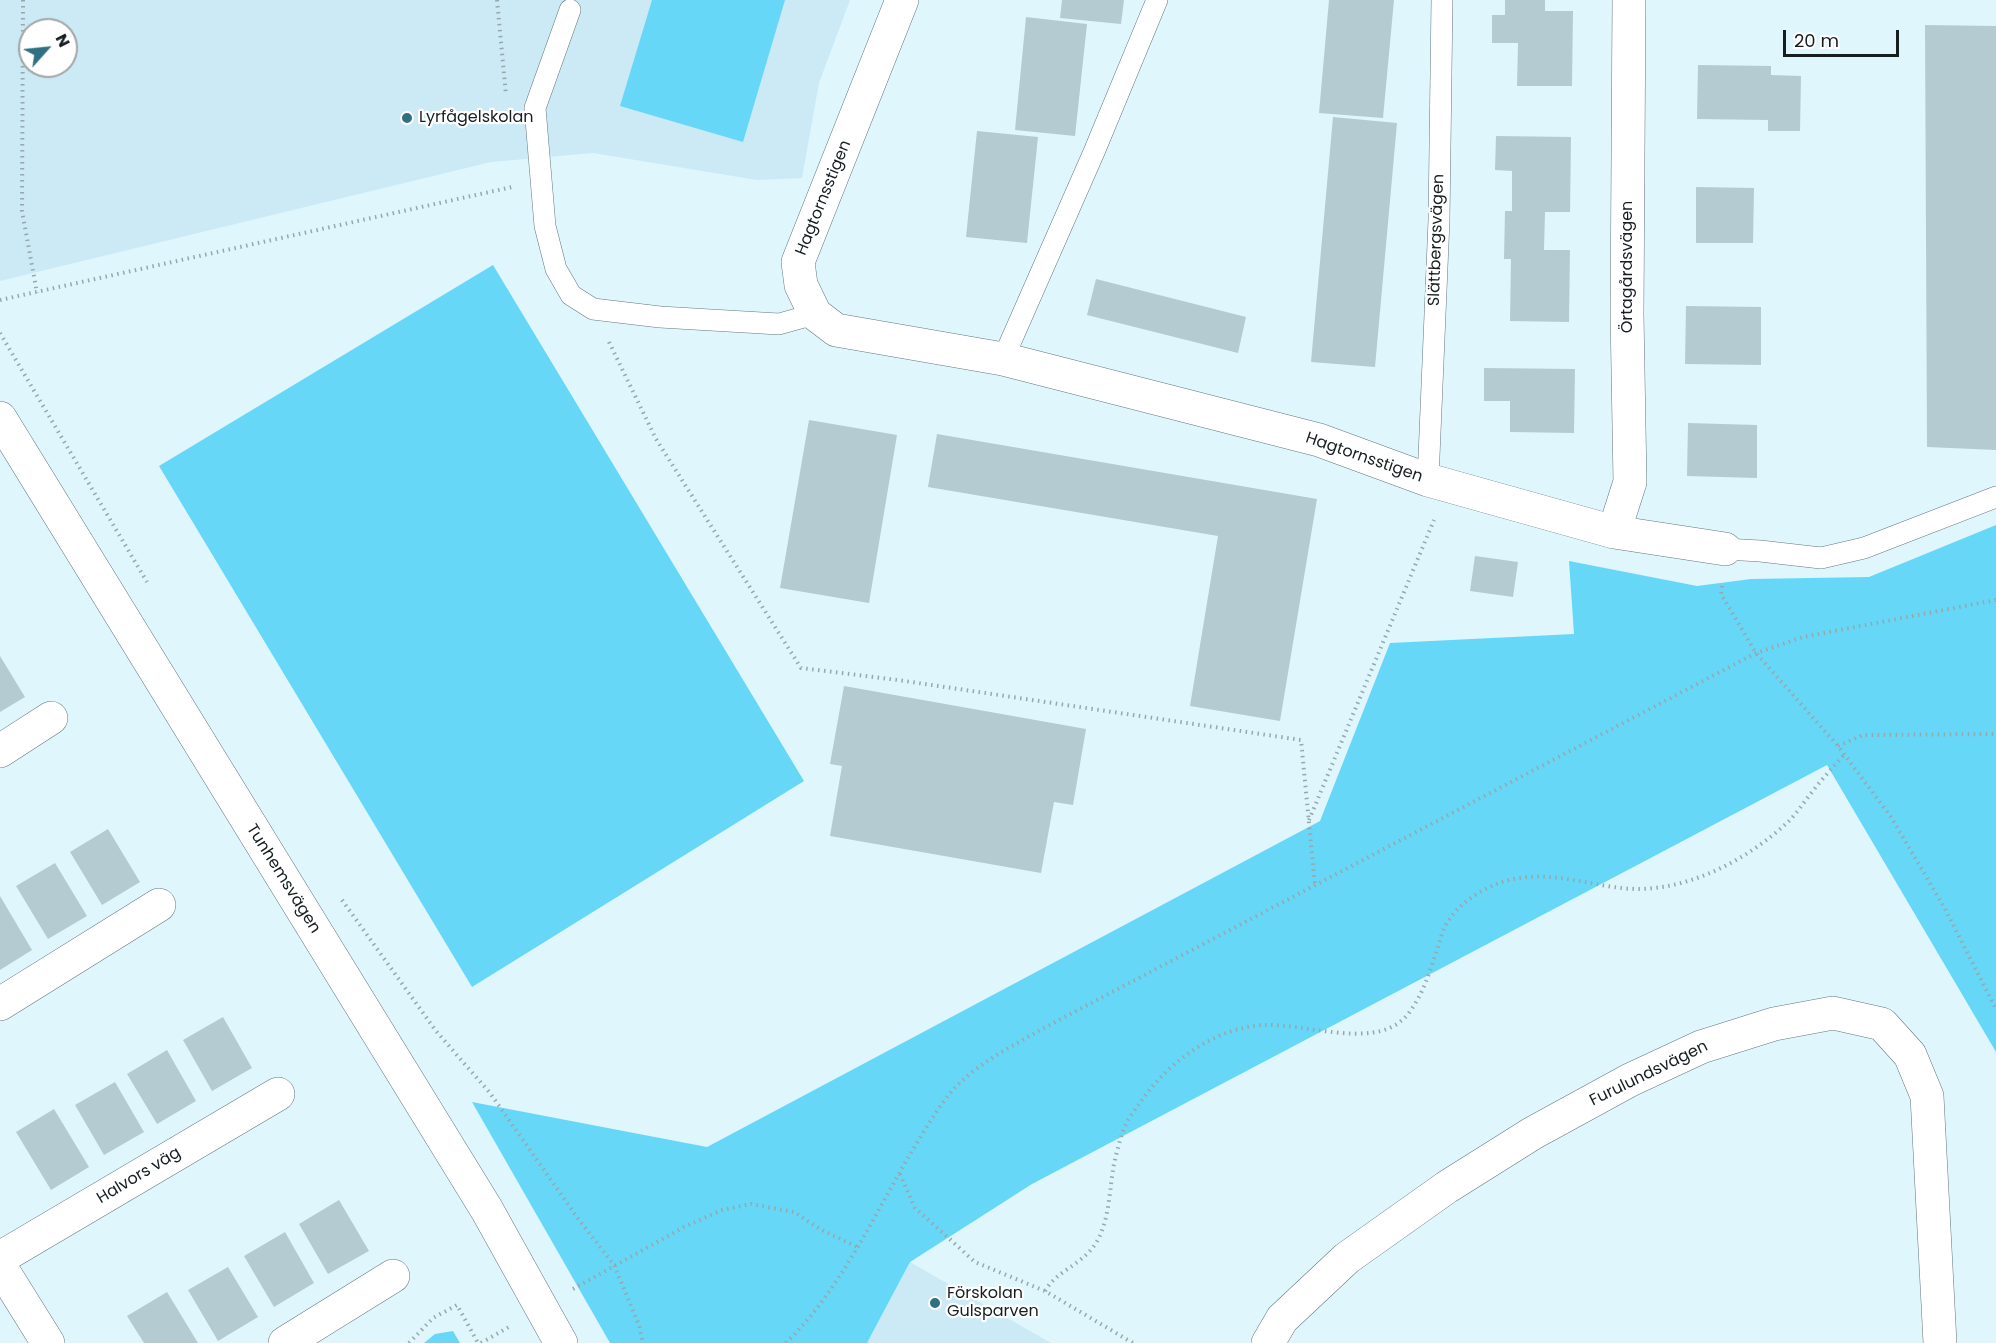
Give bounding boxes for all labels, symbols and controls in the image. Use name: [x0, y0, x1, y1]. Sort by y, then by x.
north arrow: [18, 18, 78, 78]
scale bar: [1786, 18, 1902, 56]
text: 20 m: [1794, 28, 1839, 53]
text: N: [50, 30, 76, 51]
place label: Lyrfågelskolan: [419, 108, 533, 128]
marker: Lyrfågelskolan: [400, 111, 414, 125]
street label: Hagtornsstigen: [792, 138, 856, 258]
street label: Slättbergsvägen: [1425, 173, 1449, 307]
street label: Örtagårdsvägen: [1618, 201, 1638, 333]
street label: Hagtornsstigen: [1303, 429, 1425, 487]
street label: Tunhemsvägen: [242, 821, 324, 937]
street label: Furulundsvägen: [1587, 1037, 1711, 1111]
street label: Halvors väg: [94, 1144, 184, 1208]
place label: Förskolan Gulsparven: [947, 1284, 1039, 1322]
marker: Förskolan Gulsparven: [928, 1296, 942, 1310]

